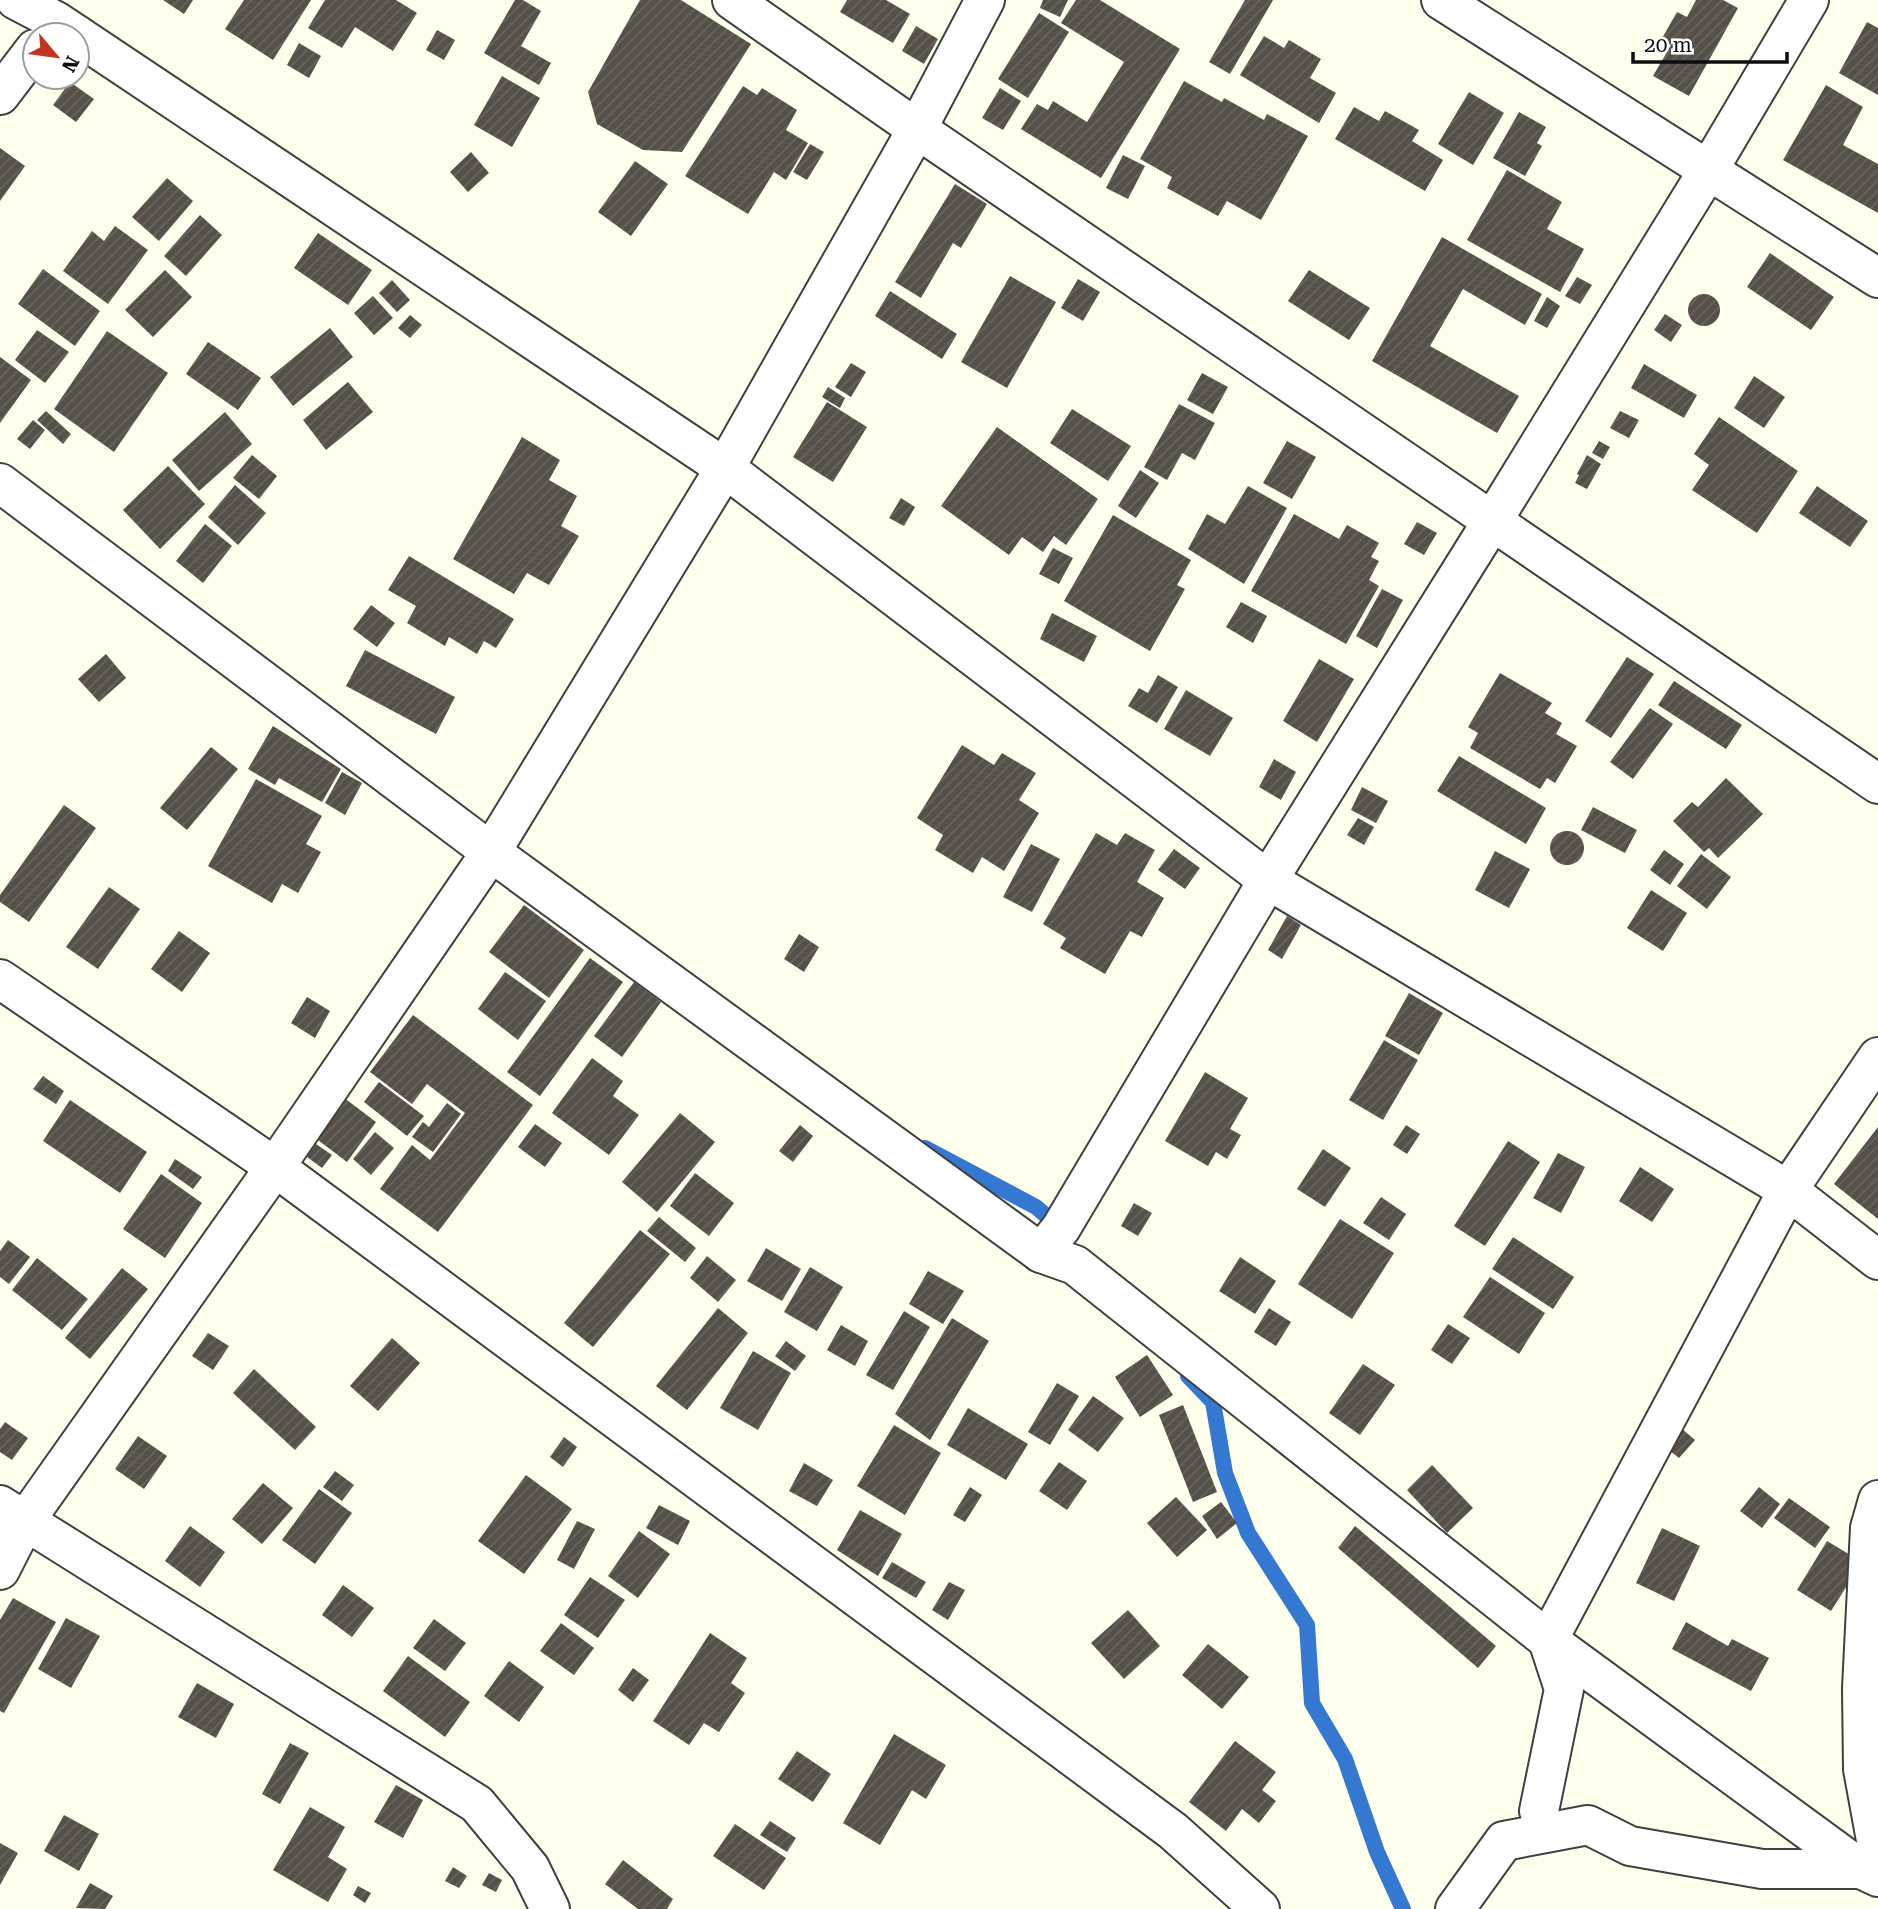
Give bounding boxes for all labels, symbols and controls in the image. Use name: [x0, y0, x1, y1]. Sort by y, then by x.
north arrow: [21, 21, 91, 91]
scale bar: [1633, 21, 1787, 65]
text: 20 m: [1644, 33, 1692, 57]
text: N: [57, 52, 84, 76]

